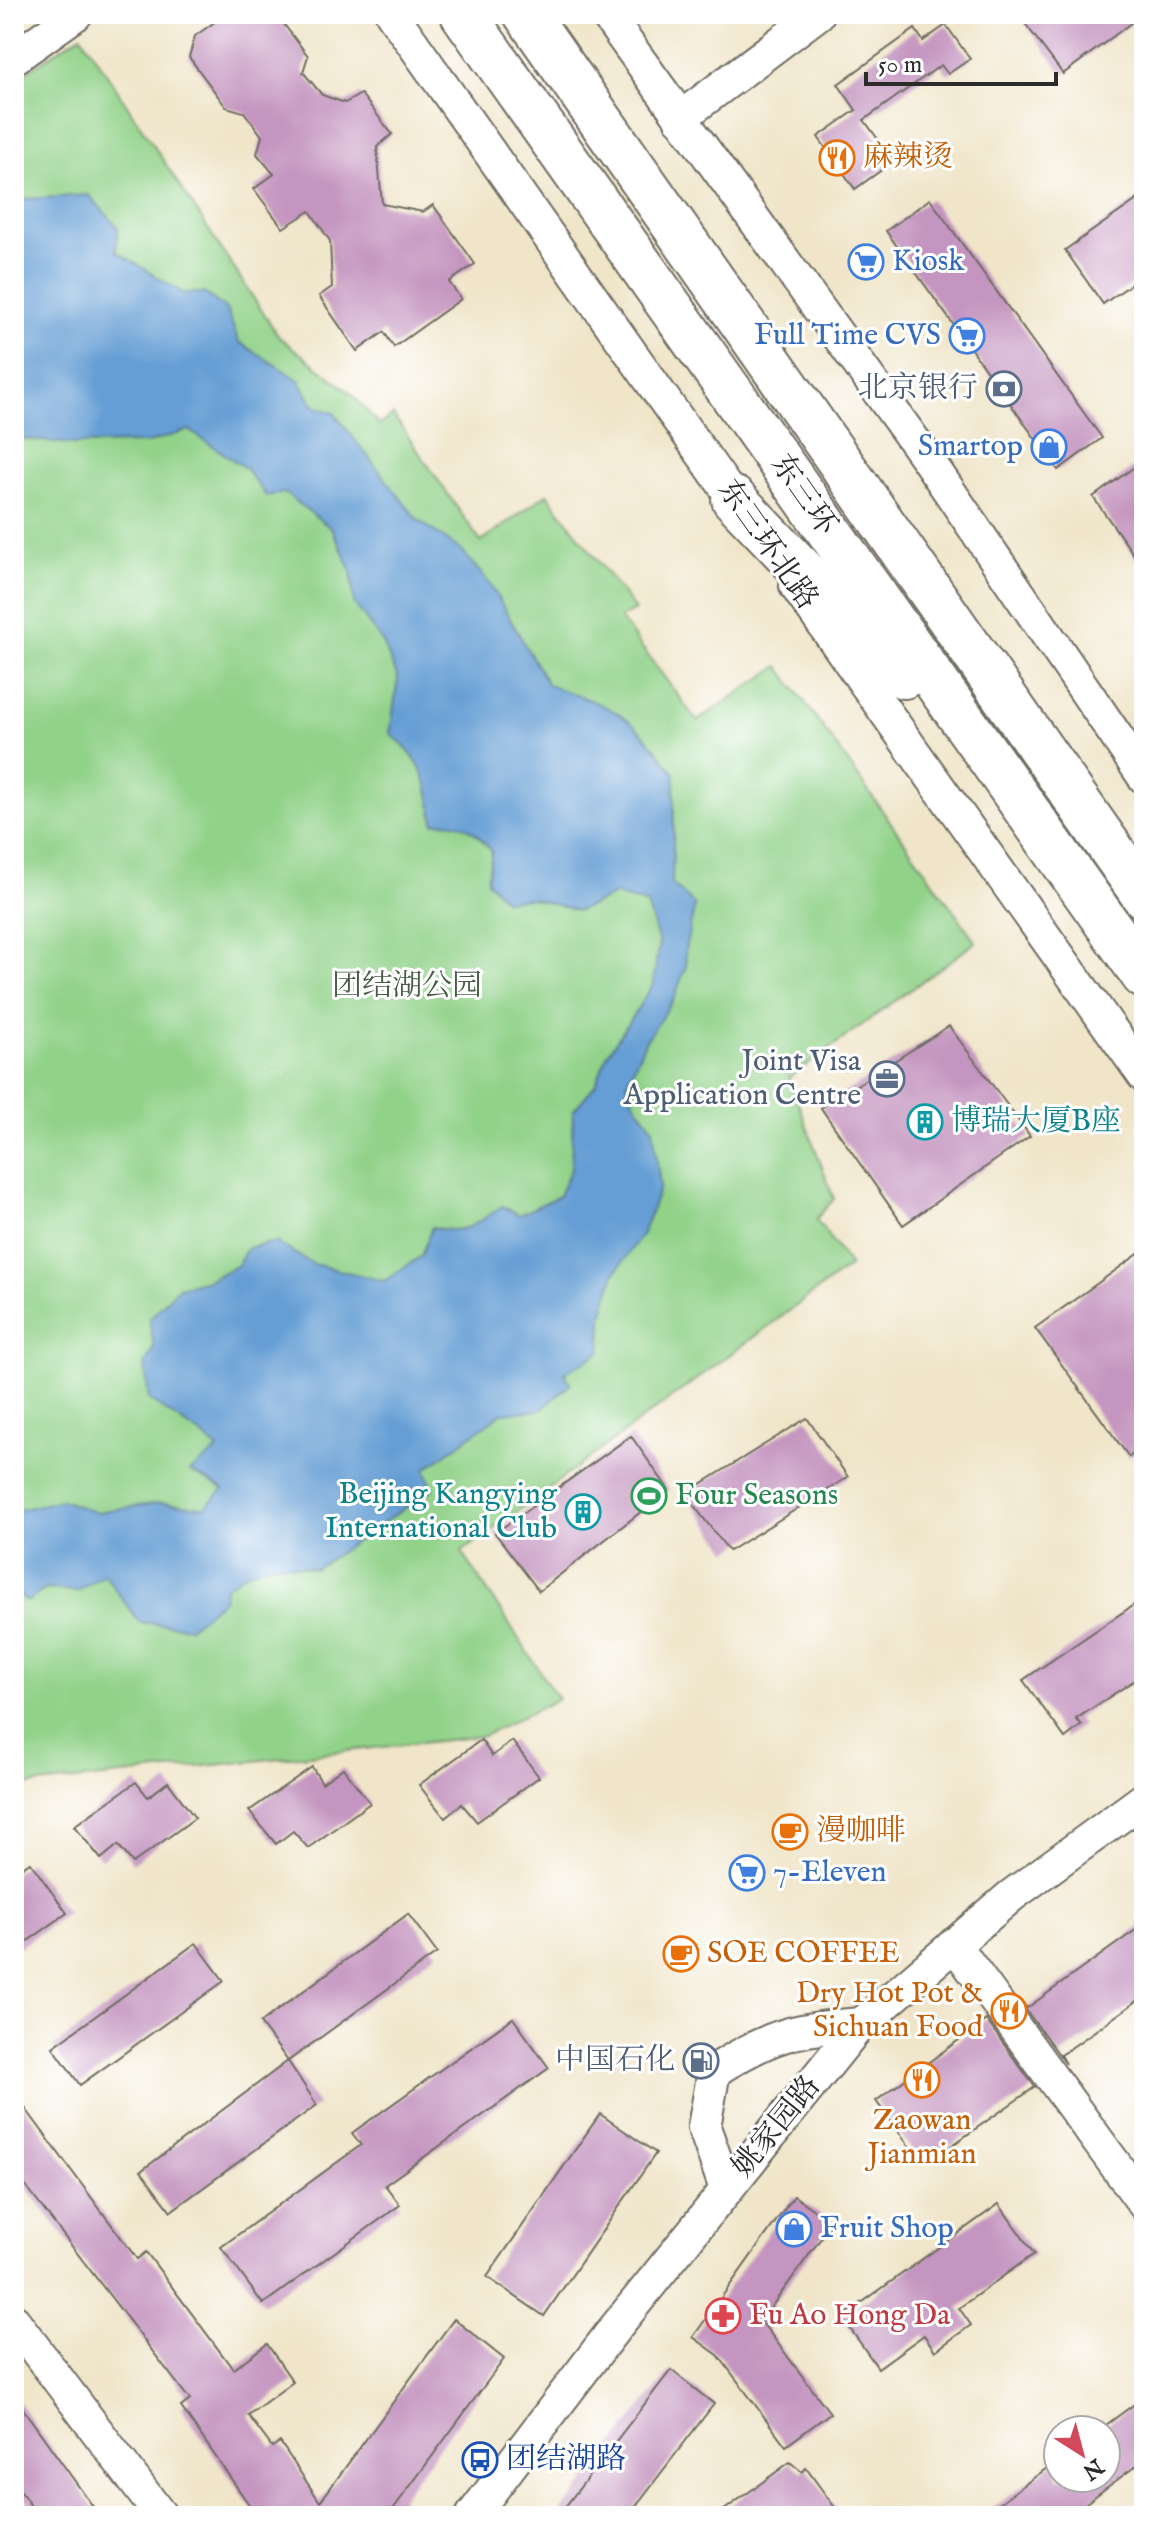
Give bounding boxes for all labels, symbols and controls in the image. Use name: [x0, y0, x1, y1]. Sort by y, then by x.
scale bar: [866, 36, 1056, 86]
text: 50 m: [878, 50, 922, 81]
restaurant icon: 麻辣烫: [818, 139, 856, 177]
place label: 麻辣烫: [863, 139, 953, 177]
supermarket icon: Kiosk: [847, 243, 885, 281]
place label: Kiosk: [892, 243, 965, 281]
place label: Full Time CVS: [754, 317, 941, 355]
supermarket icon: Full Time CVS: [948, 317, 986, 355]
place label: 北京银行: [858, 370, 978, 408]
bank icon: 北京银行: [985, 370, 1023, 408]
place label: Smartop: [918, 428, 1023, 466]
shop icon: Smartop: [1030, 428, 1068, 466]
street label: 东三环: [762, 447, 844, 543]
street label: 东三环北路: [708, 473, 826, 617]
park label: 团结湖公园: [332, 968, 482, 1006]
place label: Joint Visa Application Centre: [622, 1043, 861, 1115]
office icon: Joint Visa Application Centre: [868, 1060, 906, 1098]
building icon: 博瑞大厦B座: [906, 1103, 944, 1141]
place label: 博瑞大厦B座: [951, 1103, 1121, 1141]
place label: Beijing Kangying International Club: [325, 1476, 558, 1548]
sports icon: Four Seasons: [630, 1477, 668, 1515]
place label: Four Seasons: [675, 1477, 838, 1515]
building icon: Beijing Kangying International Club: [564, 1493, 602, 1531]
cafe icon: 漫咖啡: [771, 1813, 809, 1851]
place label: 漫咖啡: [816, 1813, 906, 1851]
supermarket icon: 7-Eleven: [728, 1854, 766, 1892]
place label: 7-Eleven: [773, 1854, 887, 1892]
cafe icon: SOE COFFEE: [662, 1935, 700, 1973]
place label: SOE COFFEE: [707, 1935, 900, 1973]
place label: Dry Hot Pot & Sichuan Food: [796, 1975, 984, 2047]
restaurant icon: Dry Hot Pot & Sichuan Food: [990, 1992, 1028, 2030]
place label: 中国石化: [555, 2042, 675, 2080]
fuel station icon: 中国石化: [682, 2042, 720, 2080]
restaurant icon: Zaowan Jianmian: [903, 2061, 941, 2099]
street label: 姚家园路: [724, 2068, 830, 2186]
place label: Zaowan Jianmian: [864, 2102, 977, 2174]
shop icon: Fruit Shop: [775, 2210, 813, 2248]
place label: Fruit Shop: [820, 2210, 954, 2248]
pharmacy icon: Fu Ao Hong Da: [704, 2297, 742, 2335]
place label: Fu Ao Hong Da: [749, 2297, 950, 2335]
north arrow: [1042, 2414, 1122, 2494]
bus stop icon: 团结湖路: [461, 2441, 499, 2479]
place label: 团结湖路: [506, 2441, 626, 2479]
text: N: [1077, 2451, 1109, 2485]

